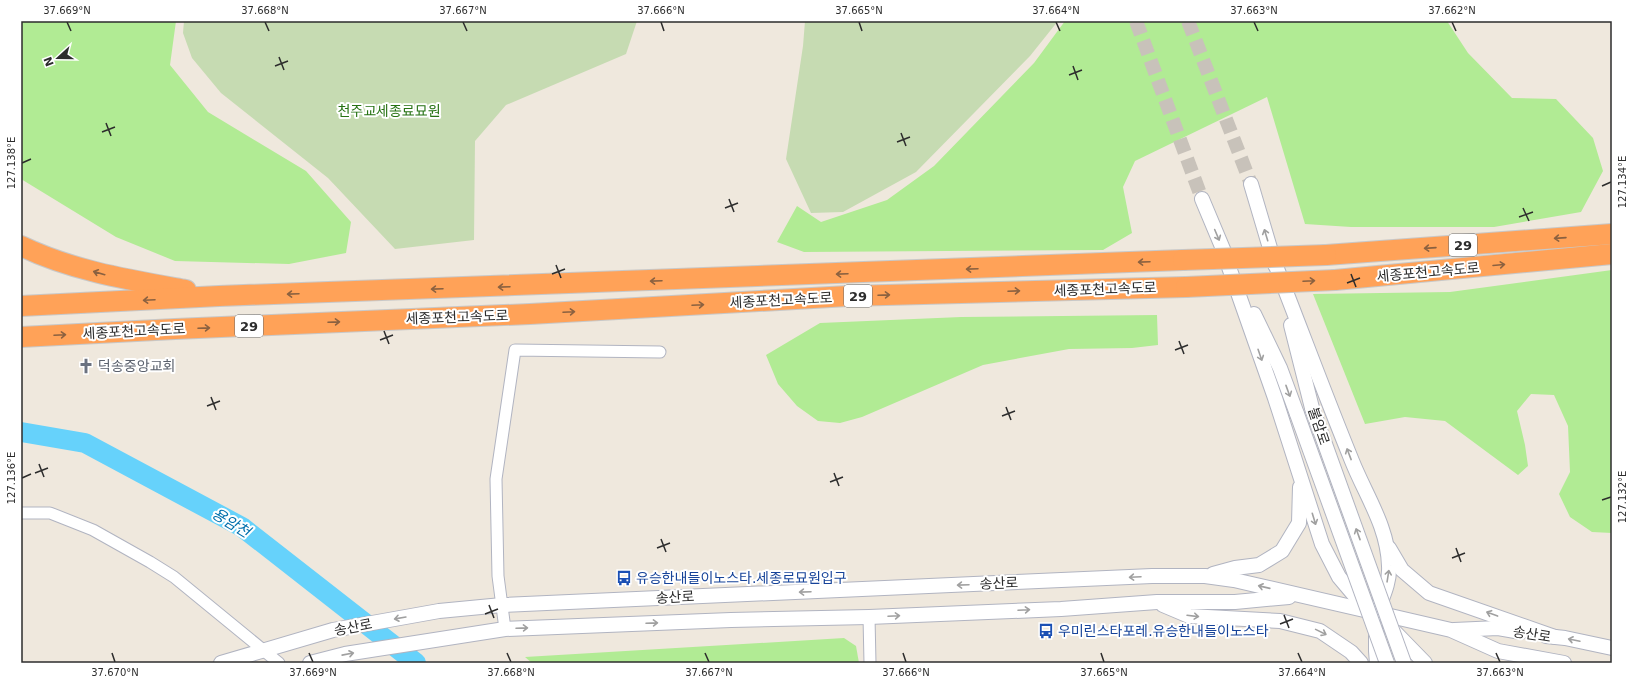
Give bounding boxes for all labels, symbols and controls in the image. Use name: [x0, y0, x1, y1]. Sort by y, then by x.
text: 37.669°N: [43, 5, 91, 16]
text: 37.668°N: [241, 5, 289, 16]
text: 37.667°N: [439, 5, 487, 16]
text: 37.666°N: [637, 5, 685, 16]
text: 37.665°N: [835, 5, 883, 16]
text: 37.664°N: [1032, 5, 1080, 16]
text: 37.663°N: [1230, 5, 1278, 16]
text: 37.662°N: [1428, 5, 1476, 16]
north arrow: [38, 38, 78, 78]
text: N: [41, 55, 57, 68]
park label: 천주교세종료묘원: [337, 103, 441, 119]
text: 127.138°E: [6, 137, 17, 189]
text: 127.134°E: [1617, 156, 1628, 208]
one-way arrow: [1214, 228, 1221, 240]
one-way arrow: [1262, 229, 1269, 242]
road number: 29: [1449, 234, 1477, 256]
one-way arrow: [1554, 235, 1567, 242]
one-way arrow: [1424, 244, 1437, 251]
one-way arrow: [1138, 258, 1151, 266]
street label: 세종포천고속도로: [1376, 260, 1480, 284]
one-way arrow: [1492, 262, 1505, 269]
one-way arrow: [966, 265, 979, 273]
one-way arrow: [92, 269, 105, 276]
one-way arrow: [836, 270, 849, 278]
one-way arrow: [650, 277, 663, 285]
one-way arrow: [1302, 278, 1315, 285]
street label: 세종포천고속도로: [1053, 279, 1157, 299]
one-way arrow: [498, 283, 511, 290]
one-way arrow: [431, 285, 444, 293]
road number: 29: [844, 285, 872, 307]
one-way arrow: [1007, 288, 1020, 295]
street label: 세종포천고속도로: [729, 289, 833, 311]
one-way arrow: [287, 290, 300, 298]
one-way arrow: [877, 291, 890, 299]
one-way arrow: [143, 296, 156, 303]
one-way arrow: [691, 301, 704, 308]
street label: 세종포천고속도로: [405, 307, 509, 327]
one-way arrow: [562, 309, 575, 316]
road number: 29: [235, 315, 263, 337]
one-way arrow: [327, 319, 340, 326]
street label: 세종포천고속도로: [82, 320, 186, 342]
one-way arrow: [197, 324, 210, 331]
one-way arrow: [53, 332, 66, 339]
one-way arrow: [1257, 349, 1265, 361]
church icon: 덕송중앙교회: [77, 357, 95, 375]
place label: 덕송중앙교회: [98, 358, 175, 374]
one-way arrow: [1285, 385, 1293, 397]
street label: 불암로: [1305, 405, 1333, 447]
one-way arrow: [1344, 448, 1352, 460]
text: 127.136°E: [6, 452, 17, 504]
text: 127.132°E: [1617, 471, 1628, 523]
water label: 용암천: [209, 505, 255, 543]
one-way arrow: [1311, 512, 1319, 524]
one-way arrow: [1353, 529, 1361, 541]
bus stop icon: 유승한내들이노스타.세종로묘원입구: [615, 569, 633, 587]
place label: 유승한내들이노스타.세종로묘원입구: [636, 570, 847, 586]
one-way arrow: [1384, 570, 1392, 583]
one-way arrow: [1129, 573, 1142, 580]
street label: 송산로: [979, 574, 1019, 592]
one-way arrow: [957, 581, 970, 589]
one-way arrow: [1257, 582, 1270, 590]
street label: 송산로: [655, 588, 695, 606]
one-way arrow: [799, 588, 812, 595]
one-way arrow: [1017, 607, 1030, 614]
one-way arrow: [1486, 610, 1498, 618]
one-way arrow: [1186, 612, 1199, 620]
one-way arrow: [887, 613, 900, 620]
one-way arrow: [394, 614, 407, 622]
street label: 송산로: [333, 615, 374, 639]
one-way arrow: [645, 620, 658, 627]
bus stop icon: 우미린스타포레.유승한내들이노스타: [1037, 622, 1055, 640]
place label: 우미린스타포레.유승한내들이노스타: [1058, 623, 1269, 639]
street label: 송산로: [1512, 623, 1552, 645]
one-way arrow: [515, 625, 528, 632]
one-way arrow: [1315, 629, 1327, 636]
one-way arrow: [1568, 636, 1581, 644]
one-way arrow: [341, 649, 354, 657]
text: 37.670°N: [91, 667, 139, 678]
text: 37.669°N: [289, 667, 337, 678]
text: 37.668°N: [487, 667, 535, 678]
text: 37.667°N: [685, 667, 733, 678]
text: 37.666°N: [882, 667, 930, 678]
text: 37.665°N: [1080, 667, 1128, 678]
text: 37.664°N: [1278, 667, 1326, 678]
text: 37.663°N: [1476, 667, 1524, 678]

